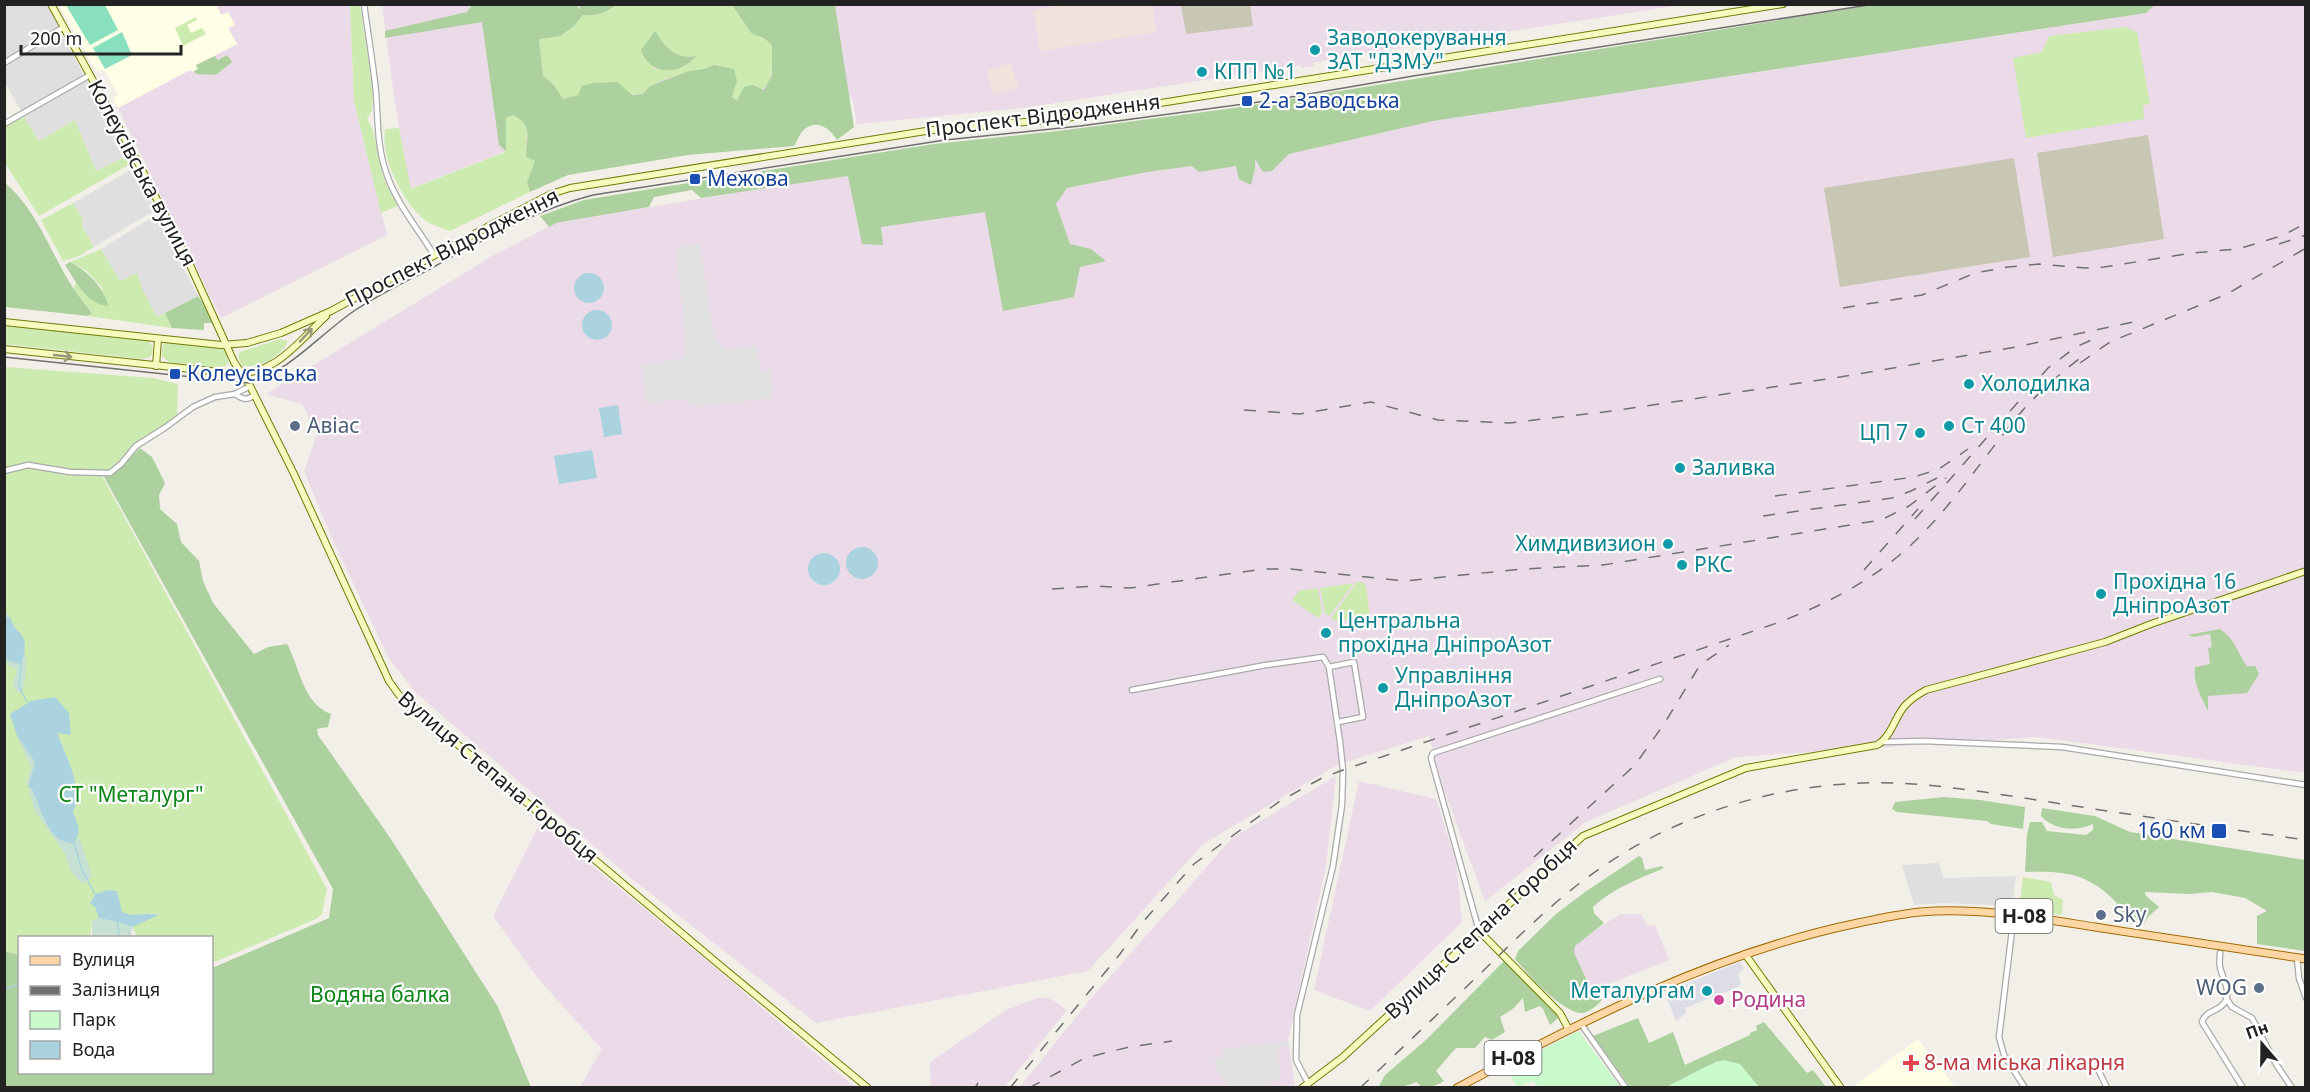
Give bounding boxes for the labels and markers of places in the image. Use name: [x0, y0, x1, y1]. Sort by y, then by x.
place label: Заводокерування ЗАТ "ДЗМУ": [1327, 23, 1507, 75]
marker: Заводокерування ЗАТ "ДЗМУ": [1308, 43, 1322, 57]
place label: КПП №1: [1214, 57, 1297, 85]
marker: КПП №1: [1195, 65, 1209, 79]
place label: 2-а Заводська: [1259, 86, 1400, 114]
marker: 2-а Заводська: [1240, 94, 1254, 108]
place label: Межова: [707, 164, 789, 192]
marker: Межова: [688, 172, 702, 186]
place label: Колеусівська: [187, 359, 317, 387]
marker: Колеусівська: [168, 367, 182, 381]
place label: Холодилка: [1981, 369, 2091, 397]
marker: Холодилка: [1962, 377, 1976, 391]
place label: Авіас: [307, 411, 360, 439]
place label: Ст 400: [1961, 411, 2026, 439]
place label: ЦП 7: [1860, 418, 1908, 446]
marker: Авіас: [288, 419, 302, 433]
marker: Ст 400: [1942, 419, 1956, 433]
marker: ЦП 7: [1913, 426, 1927, 440]
place label: Заливка: [1692, 453, 1775, 481]
marker: Заливка: [1673, 461, 1687, 475]
place label: Химдивизион: [1515, 529, 1656, 557]
marker: Химдивизион: [1661, 537, 1675, 551]
place label: РКС: [1694, 550, 1733, 578]
marker: РКС: [1675, 558, 1689, 572]
place label: Прохідна 16 ДніпроАзот: [2113, 567, 2236, 619]
marker: Прохідна 16 ДніпроАзот: [2094, 587, 2108, 601]
place label: Центральна прохідна ДніпроАзот: [1338, 606, 1552, 658]
marker: Центральна прохідна ДніпроАзот: [1319, 626, 1333, 640]
place label: Управління ДніпроАзот: [1395, 661, 1512, 713]
marker: Управління ДніпроАзот: [1376, 681, 1390, 695]
place label: 160 км: [2137, 816, 2206, 844]
marker: 160 км: [2210, 822, 2228, 840]
place label: Sky: [2113, 900, 2147, 928]
marker: Sky: [2094, 908, 2108, 922]
place label: WOG: [2196, 973, 2247, 1001]
place label: Металургам: [1570, 976, 1695, 1004]
marker: WOG: [2252, 981, 2266, 995]
marker: Металургам: [1700, 984, 1714, 998]
place label: Родина: [1731, 985, 1806, 1013]
marker: Родина: [1712, 993, 1726, 1007]
place label: 8-ма міська лікарня: [1924, 1048, 2125, 1076]
marker: 8-ма міська лікарня: [1902, 1054, 1920, 1072]

